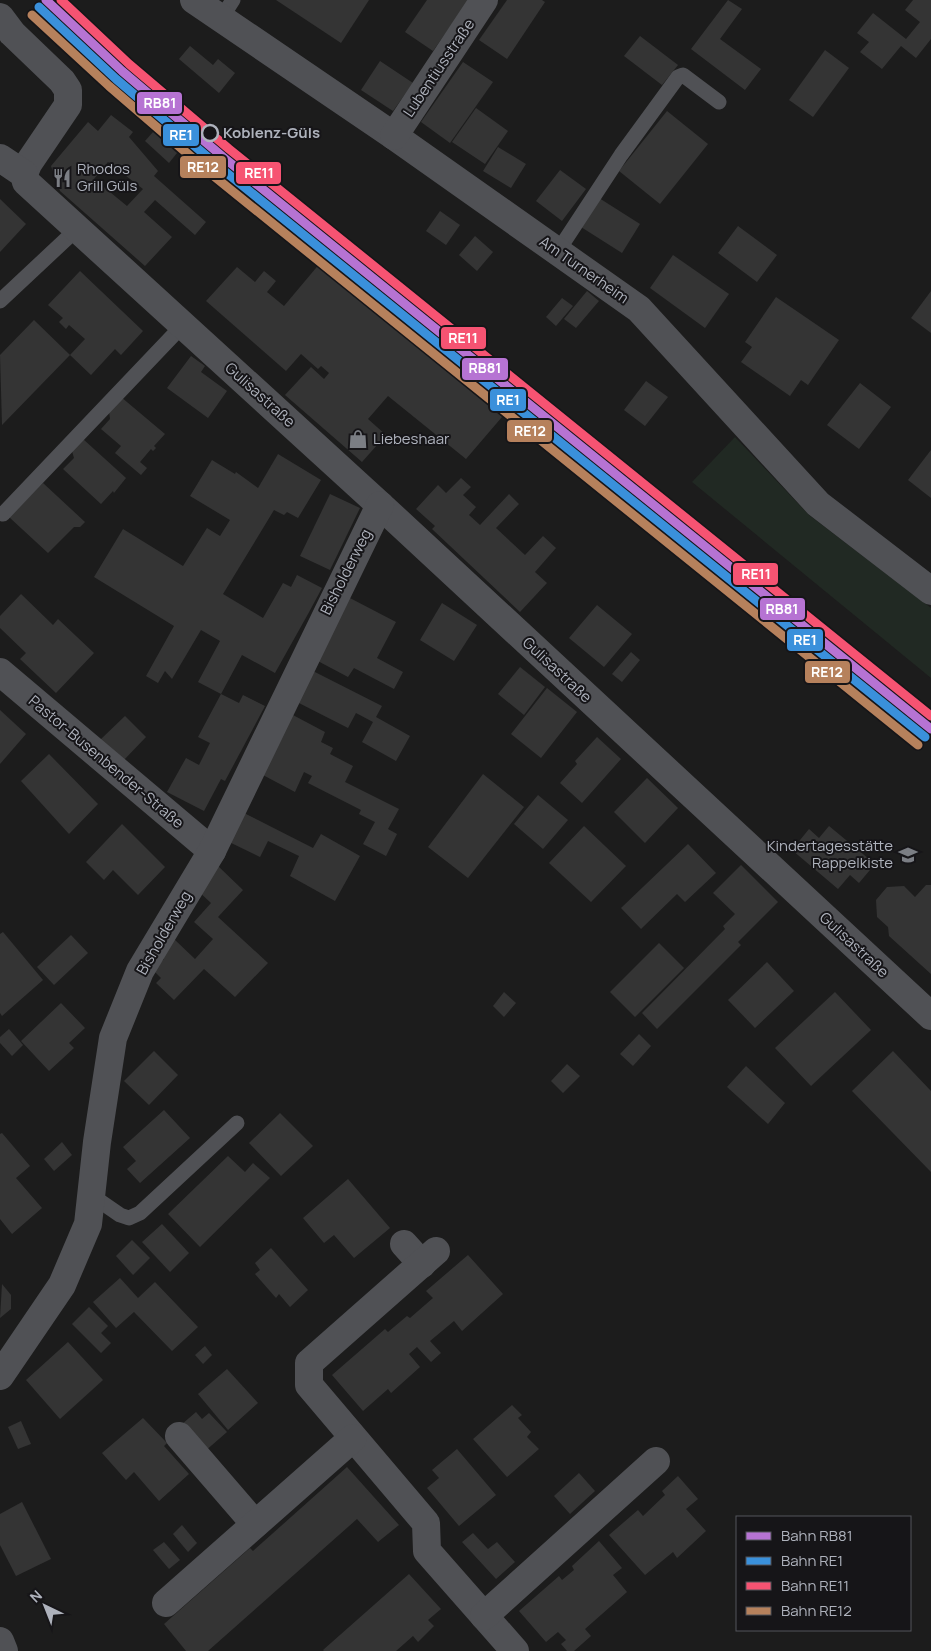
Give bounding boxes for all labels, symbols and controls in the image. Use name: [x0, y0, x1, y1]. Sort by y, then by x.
street label: Lubentiusstraße: [398, 14, 479, 121]
line badge: RB81: [136, 91, 183, 115]
text: RB81: [144, 93, 176, 112]
place label: Koblenz-Güls: [223, 122, 320, 143]
line badge: RE1: [162, 123, 200, 147]
marker: Koblenz-Güls: [201, 124, 219, 142]
text: RE1: [169, 125, 193, 144]
line badge: RE12: [179, 155, 227, 179]
text: RE12: [187, 157, 219, 176]
place label: Rhodos Grill Güls: [77, 158, 137, 196]
line badge: RE11: [235, 161, 282, 185]
text: RE11: [244, 163, 274, 182]
restaurant icon: Rhodos Grill Güls: [51, 167, 73, 189]
street label: Am Turnerheim: [535, 231, 633, 308]
line badge: RE11: [440, 326, 487, 350]
text: RE11: [448, 328, 478, 347]
street label: Gulisastraße: [221, 357, 300, 432]
line badge: RB81: [461, 357, 509, 381]
text: RB81: [469, 358, 501, 377]
line badge: RE1: [489, 388, 527, 412]
text: RE1: [496, 390, 520, 409]
line badge: RE12: [506, 419, 553, 443]
text: RE12: [514, 421, 546, 440]
shop icon: Liebeshaar: [347, 428, 369, 450]
place label: Liebeshaar: [373, 428, 450, 449]
street label: Bisholderweg: [315, 525, 376, 618]
line badge: RE11: [732, 562, 779, 586]
text: RE11: [741, 564, 771, 583]
line badge: RB81: [759, 597, 806, 621]
text: RB81: [766, 599, 798, 618]
line badge: RE1: [786, 628, 824, 652]
text: RE1: [793, 630, 817, 649]
street label: Gulisastraße: [518, 632, 597, 707]
line badge: RE12: [804, 660, 851, 684]
text: RE12: [811, 662, 843, 681]
street label: Pastor-Busenbender-Straße: [24, 690, 189, 833]
place label: Kindertagesstätte Rappelkiste: [767, 835, 893, 873]
school or university icon: Kindertagesstätte Rappelkiste: [897, 844, 919, 866]
street label: Bisholderweg: [131, 887, 196, 979]
street label: Gulisastraße: [815, 907, 894, 982]
legend: [736, 1516, 911, 1631]
text: Bahn RB81: [781, 1525, 853, 1546]
text: Bahn RE1: [781, 1550, 843, 1571]
text: Bahn RE11: [781, 1575, 849, 1596]
north arrow: [20, 1581, 70, 1631]
text: N: [26, 1586, 46, 1607]
text: Bahn RE12: [781, 1600, 852, 1621]

